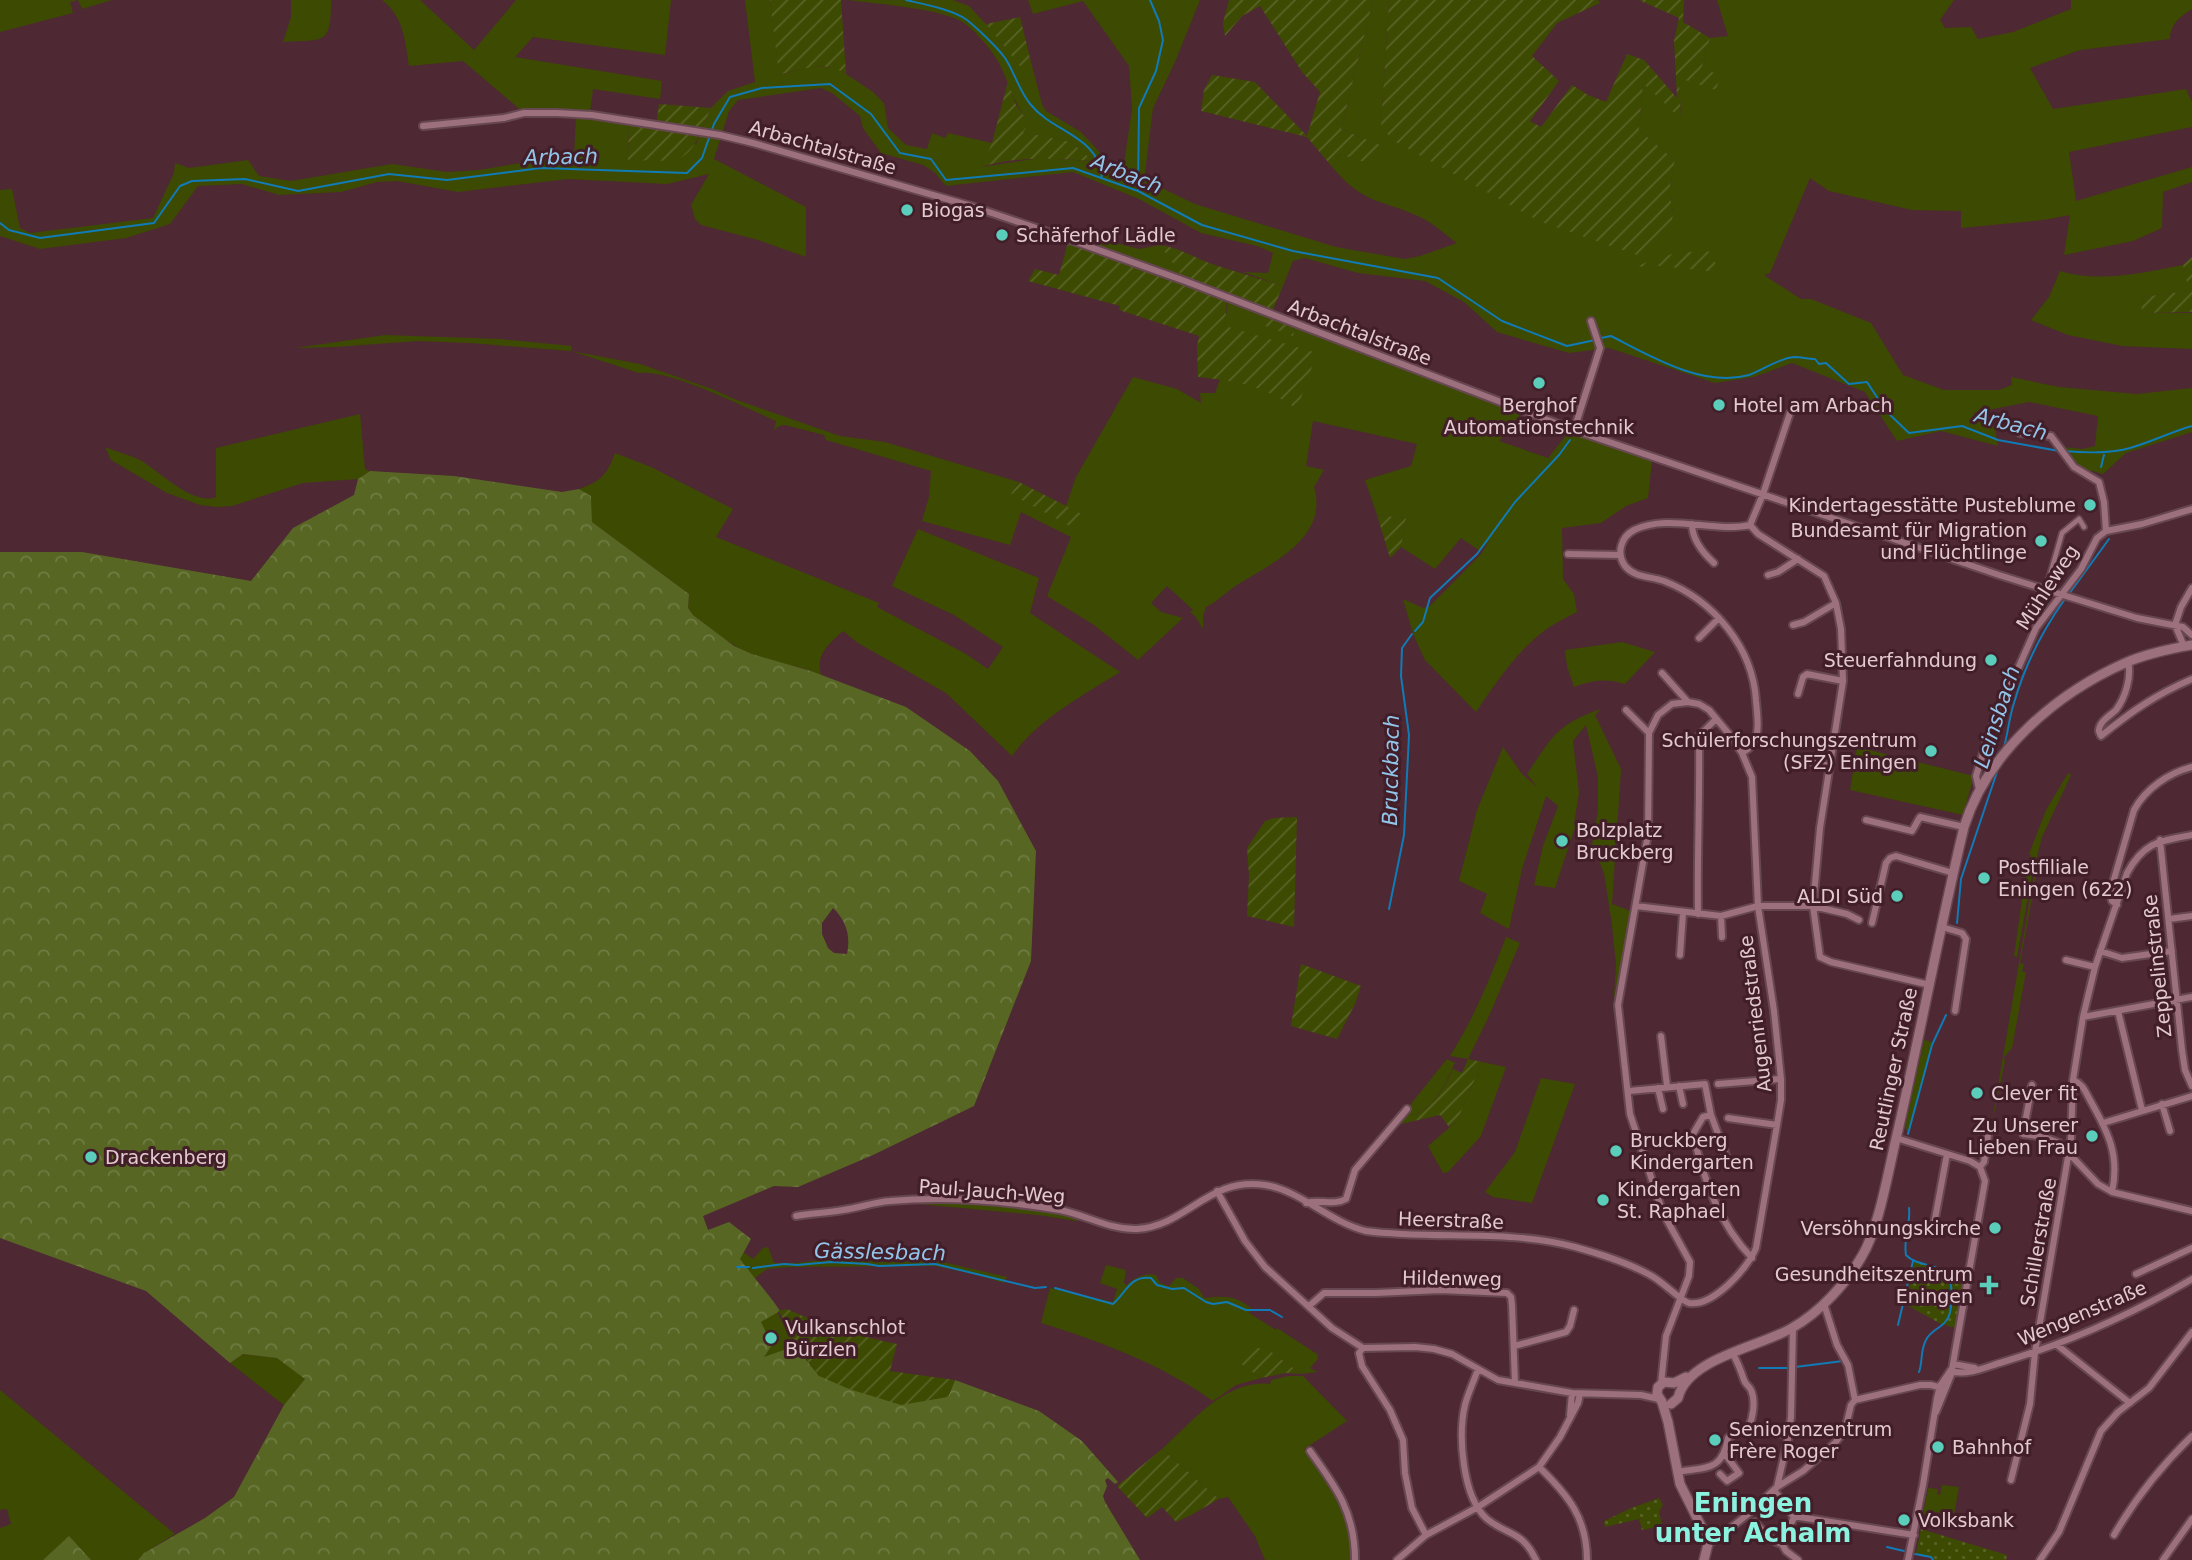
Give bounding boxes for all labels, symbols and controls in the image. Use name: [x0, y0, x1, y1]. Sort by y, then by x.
street label: Arbachtalstraße: [747, 115, 899, 179]
water label: Arbach: [522, 144, 598, 170]
water label: Arbach: [1086, 148, 1166, 199]
place label: Biogas: [921, 199, 985, 221]
marker: Biogas: [899, 202, 915, 218]
place label: Schäferhof Lädle: [1016, 224, 1176, 246]
marker: Schäferhof Lädle: [994, 227, 1010, 243]
street label: Arbachtalstraße: [1285, 295, 1435, 369]
marker: Berghof Automationstechnik: [1531, 375, 1547, 391]
place label: Berghof Automationstechnik: [1444, 394, 1634, 438]
place label: Hotel am Arbach: [1733, 394, 1893, 416]
marker: Hotel am Arbach: [1711, 397, 1727, 413]
water label: Arbach: [1970, 402, 2050, 445]
place label: Kindertagesstätte Pusteblume: [1789, 494, 2076, 516]
marker: Kindertagesstätte Pusteblume: [2082, 497, 2098, 513]
place label: Bundesamt für Migration und Flüchtlinge: [1790, 519, 2027, 563]
marker: Bundesamt für Migration und Flüchtlinge: [2033, 533, 2049, 549]
street label: Mühleweg: [2011, 540, 2083, 634]
place label: Steuerfahndung: [1824, 649, 1977, 671]
marker: Steuerfahndung: [1983, 652, 1999, 668]
water label: Leinsbach: [1969, 663, 2025, 771]
water label: Bruckbach: [1378, 714, 1404, 826]
place label: Schülerforschungszentrum (SFZ) Eningen: [1662, 729, 1917, 773]
marker: Schülerforschungszentrum (SFZ) Eningen: [1923, 743, 1939, 759]
place label: Bolzplatz Bruckberg: [1576, 819, 1674, 863]
marker: Bolzplatz Bruckberg: [1554, 833, 1570, 849]
place label: Postfiliale Eningen (622): [1998, 856, 2132, 900]
marker: Postfiliale Eningen (622): [1976, 870, 1992, 886]
place label: ALDI Süd: [1797, 885, 1883, 907]
marker: ALDI Süd: [1889, 888, 1905, 904]
street label: Zeppelinstraße: [2139, 893, 2175, 1039]
street label: Augenriedstraße: [1734, 934, 1776, 1094]
street label: Reutlinger Straße: [1865, 985, 1921, 1153]
place label: Clever fit: [1991, 1082, 2077, 1104]
marker: Clever fit: [1969, 1085, 1985, 1101]
place label: Zu Unserer Lieben Frau: [1968, 1114, 2078, 1158]
marker: Zu Unserer Lieben Frau: [2084, 1128, 2100, 1144]
place label: Bruckberg Kindergarten: [1630, 1129, 1754, 1173]
marker: Bruckberg Kindergarten: [1608, 1143, 1624, 1159]
place label: Drackenberg: [105, 1146, 227, 1168]
marker: Drackenberg: [83, 1149, 99, 1165]
street label: Paul-Jauch-Weg: [918, 1175, 1066, 1207]
street label: Schillerstraße: [2016, 1176, 2060, 1308]
place label: Kindergarten St. Raphael: [1617, 1178, 1741, 1222]
marker: Kindergarten St. Raphael: [1595, 1192, 1611, 1208]
street label: Heerstraße: [1398, 1207, 1504, 1233]
place label: Versöhnungskirche: [1800, 1217, 1981, 1239]
marker: Versöhnungskirche: [1987, 1220, 2003, 1236]
water label: Gässlesbach: [814, 1239, 946, 1265]
place label: Gesundheitszentrum Eningen: [1775, 1263, 1973, 1307]
street label: Hildenweg: [1402, 1266, 1502, 1290]
marker: Gesundheitszentrum Eningen: [1979, 1275, 1999, 1295]
street label: Wengenstraße: [2014, 1276, 2150, 1350]
place label: Vulkanschlot Bürzlen: [785, 1316, 905, 1360]
marker: Vulkanschlot Bürzlen: [763, 1330, 779, 1346]
place label: Seniorenzentrum Frère Roger: [1729, 1418, 1892, 1462]
marker: Seniorenzentrum Frère Roger: [1707, 1432, 1723, 1448]
place label: Bahnhof: [1952, 1436, 2032, 1458]
marker: Bahnhof: [1930, 1439, 1946, 1455]
district label: Eningen unter Achalm: [1655, 1488, 1851, 1548]
place label: Volksbank: [1918, 1509, 2014, 1531]
marker: Volksbank: [1896, 1512, 1912, 1528]

